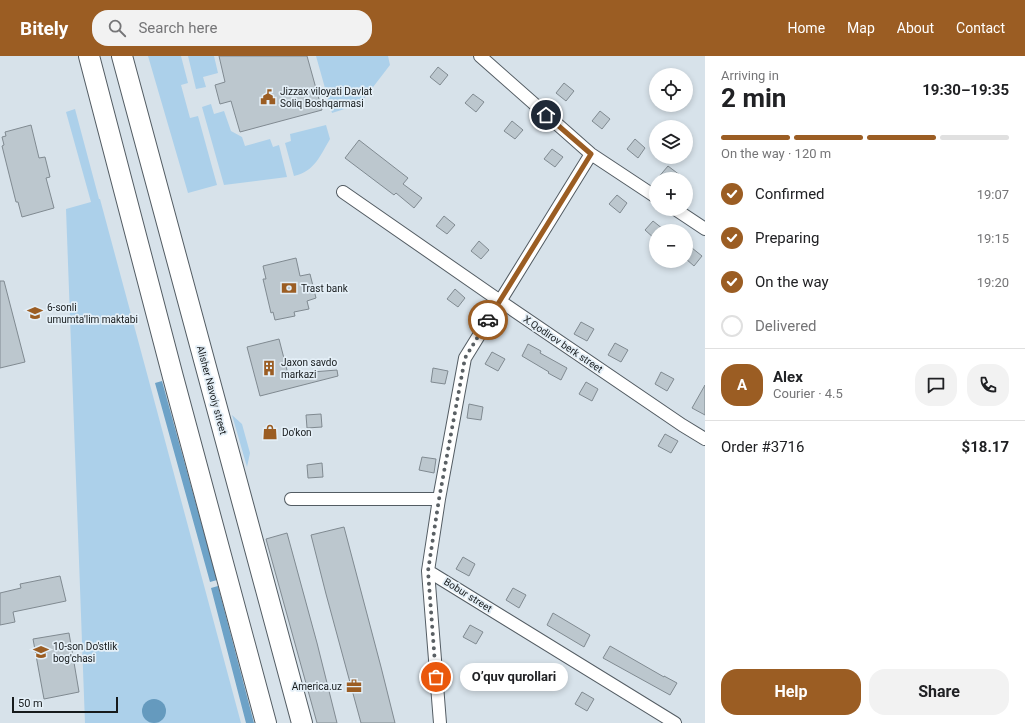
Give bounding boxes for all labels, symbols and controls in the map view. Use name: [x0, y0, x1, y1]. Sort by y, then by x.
search box: [92, 10, 372, 46]
text: Bitely: [20, 17, 68, 40]
icon: search: [106, 17, 128, 39]
text: Search here: [138, 19, 217, 37]
text: Home: [787, 20, 825, 36]
text: Map: [847, 20, 875, 36]
text: About: [897, 20, 934, 36]
text: Contact: [956, 20, 1005, 36]
map controls: [649, 68, 693, 268]
button: locate: [649, 68, 693, 112]
text: Arriving in: [721, 68, 779, 83]
text: 19:30–19:35: [922, 81, 1009, 99]
text: 2 min: [721, 83, 786, 113]
place label: Jizzax viloyati Davlat Soliq Boshqarmasi: [280, 86, 372, 109]
public building icon: Jizzax viloyati Davlat Soliq Boshqarmasi: [259, 88, 277, 106]
pin: [529, 98, 563, 132]
icon: home: [535, 104, 557, 126]
button: layers: [649, 120, 693, 164]
text: On the way · 120 m: [721, 146, 831, 161]
button: +: [649, 172, 693, 216]
icon: check: [721, 183, 743, 205]
text: Confirmed: [755, 185, 825, 203]
text: 19:07: [977, 187, 1009, 202]
button: −: [649, 224, 693, 268]
icon: check: [721, 227, 743, 249]
text: Preparing: [755, 229, 819, 247]
text: 19:15: [977, 231, 1009, 246]
icon: check: [721, 271, 743, 293]
text: On the way: [755, 273, 829, 291]
text: 19:20: [977, 275, 1009, 290]
bank icon: Trast bank: [280, 279, 298, 297]
place label: Trast bank: [301, 283, 349, 294]
courier: [468, 300, 508, 340]
place label: 6-sonli umumta'lim maktabi: [47, 302, 138, 325]
school or university icon: 6-sonli umumta'lim maktabi: [26, 304, 44, 322]
icon: car: [477, 309, 499, 331]
street label: X.Qodirov berk street: [521, 313, 605, 375]
text: Delivered: [755, 317, 817, 335]
street label: Alisher Navoiy street: [195, 344, 229, 436]
place label: Jaxon savdo markazi: [281, 357, 337, 380]
building icon: Jaxon savdo markazi: [260, 359, 278, 377]
button: chat: [915, 364, 957, 406]
button: phone: [967, 364, 1009, 406]
text: Alex: [773, 368, 803, 386]
text: A: [737, 376, 747, 394]
text: Courier · 4.5: [773, 386, 843, 401]
shop icon: Do'kon: [261, 423, 279, 441]
place label: Do'kon: [282, 427, 312, 438]
text: Order #3716: [721, 438, 804, 456]
text: $18.17: [962, 438, 1009, 456]
street label: Bobur street: [442, 576, 494, 614]
place label: 10-son Do'stlik bog'chasi: [53, 641, 118, 664]
school or university icon: 10-son Do'stlik bog'chasi: [32, 643, 50, 661]
pin: [419, 660, 453, 694]
callout: O’quv qurollari: [460, 663, 568, 691]
icon: bag: [425, 666, 447, 688]
text: O’quv qurollari: [472, 669, 556, 684]
button: Help: [721, 669, 861, 715]
button: Share: [869, 669, 1009, 715]
office icon: America.uz: [345, 677, 363, 695]
place label: America.uz: [292, 681, 342, 692]
scale bar: [12, 695, 118, 714]
text: 50 m: [18, 697, 43, 710]

